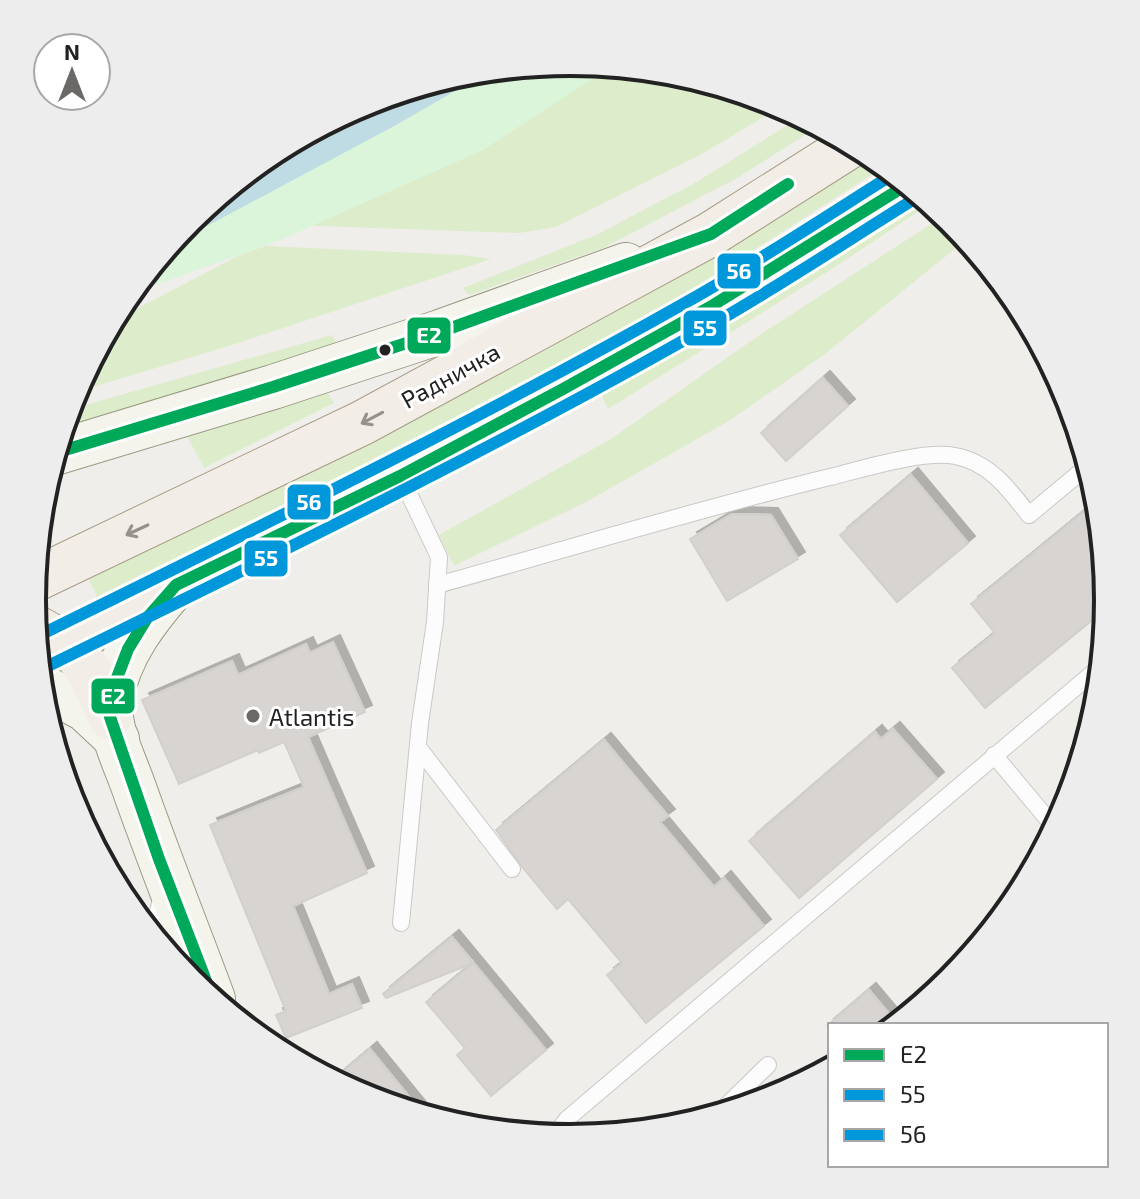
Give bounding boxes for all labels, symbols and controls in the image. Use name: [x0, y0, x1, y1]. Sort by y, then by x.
north arrow: [32, 32, 112, 112]
text: N: [64, 38, 80, 64]
line badge: 56: [716, 252, 762, 290]
text: 56: [726, 257, 752, 283]
line badge: 55: [682, 309, 728, 347]
text: 55: [693, 314, 717, 340]
line badge: E2: [406, 316, 452, 355]
text: E2: [416, 321, 442, 347]
street label: Радничка: [396, 336, 504, 414]
unlabelled marker: [377, 342, 393, 358]
one-way arrow: [360, 410, 384, 426]
line badge: 56: [286, 483, 332, 521]
text: 56: [296, 488, 322, 514]
one-way arrow: [126, 524, 150, 539]
line badge: 55: [243, 539, 289, 578]
text: 55: [254, 544, 278, 570]
line badge: E2: [90, 677, 136, 715]
text: E2: [100, 682, 126, 708]
place label: Atlantis: [269, 702, 354, 731]
marker: Atlantis: [244, 707, 262, 725]
legend: [828, 1023, 1108, 1167]
text: E2: [900, 1039, 927, 1068]
text: 55: [900, 1079, 926, 1108]
text: 56: [900, 1119, 927, 1148]

